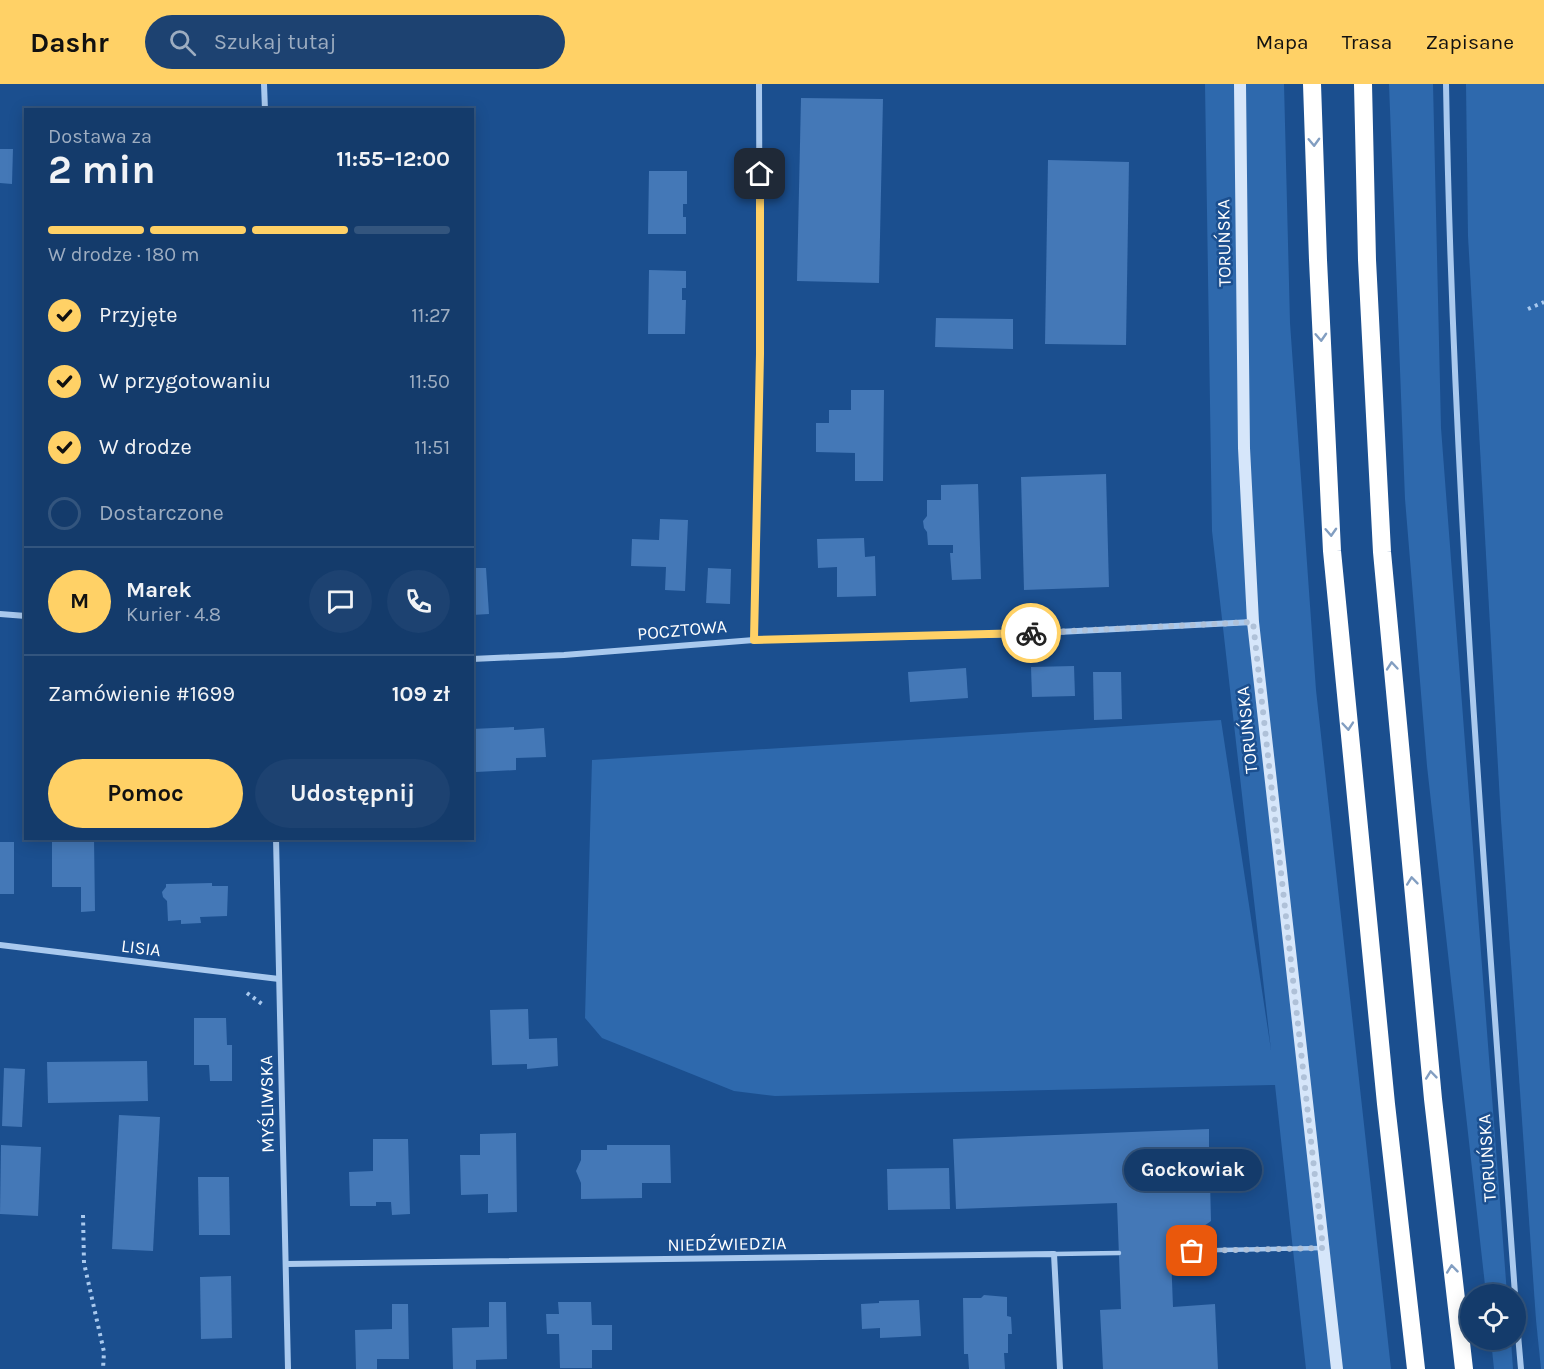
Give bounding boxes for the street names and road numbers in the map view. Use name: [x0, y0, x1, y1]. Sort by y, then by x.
street label: TORUŃSKA: [1211, 199, 1236, 287]
street label: POCZTOWA: [636, 615, 728, 645]
street label: TORUŃSKA: [1230, 685, 1263, 775]
street label: LISIA: [120, 935, 162, 961]
street label: MYŚLIWSKA: [254, 1055, 279, 1153]
street label: TORUŃSKA: [1472, 1113, 1501, 1203]
street label: NIEDŹWIEDZIA: [667, 1231, 787, 1256]

